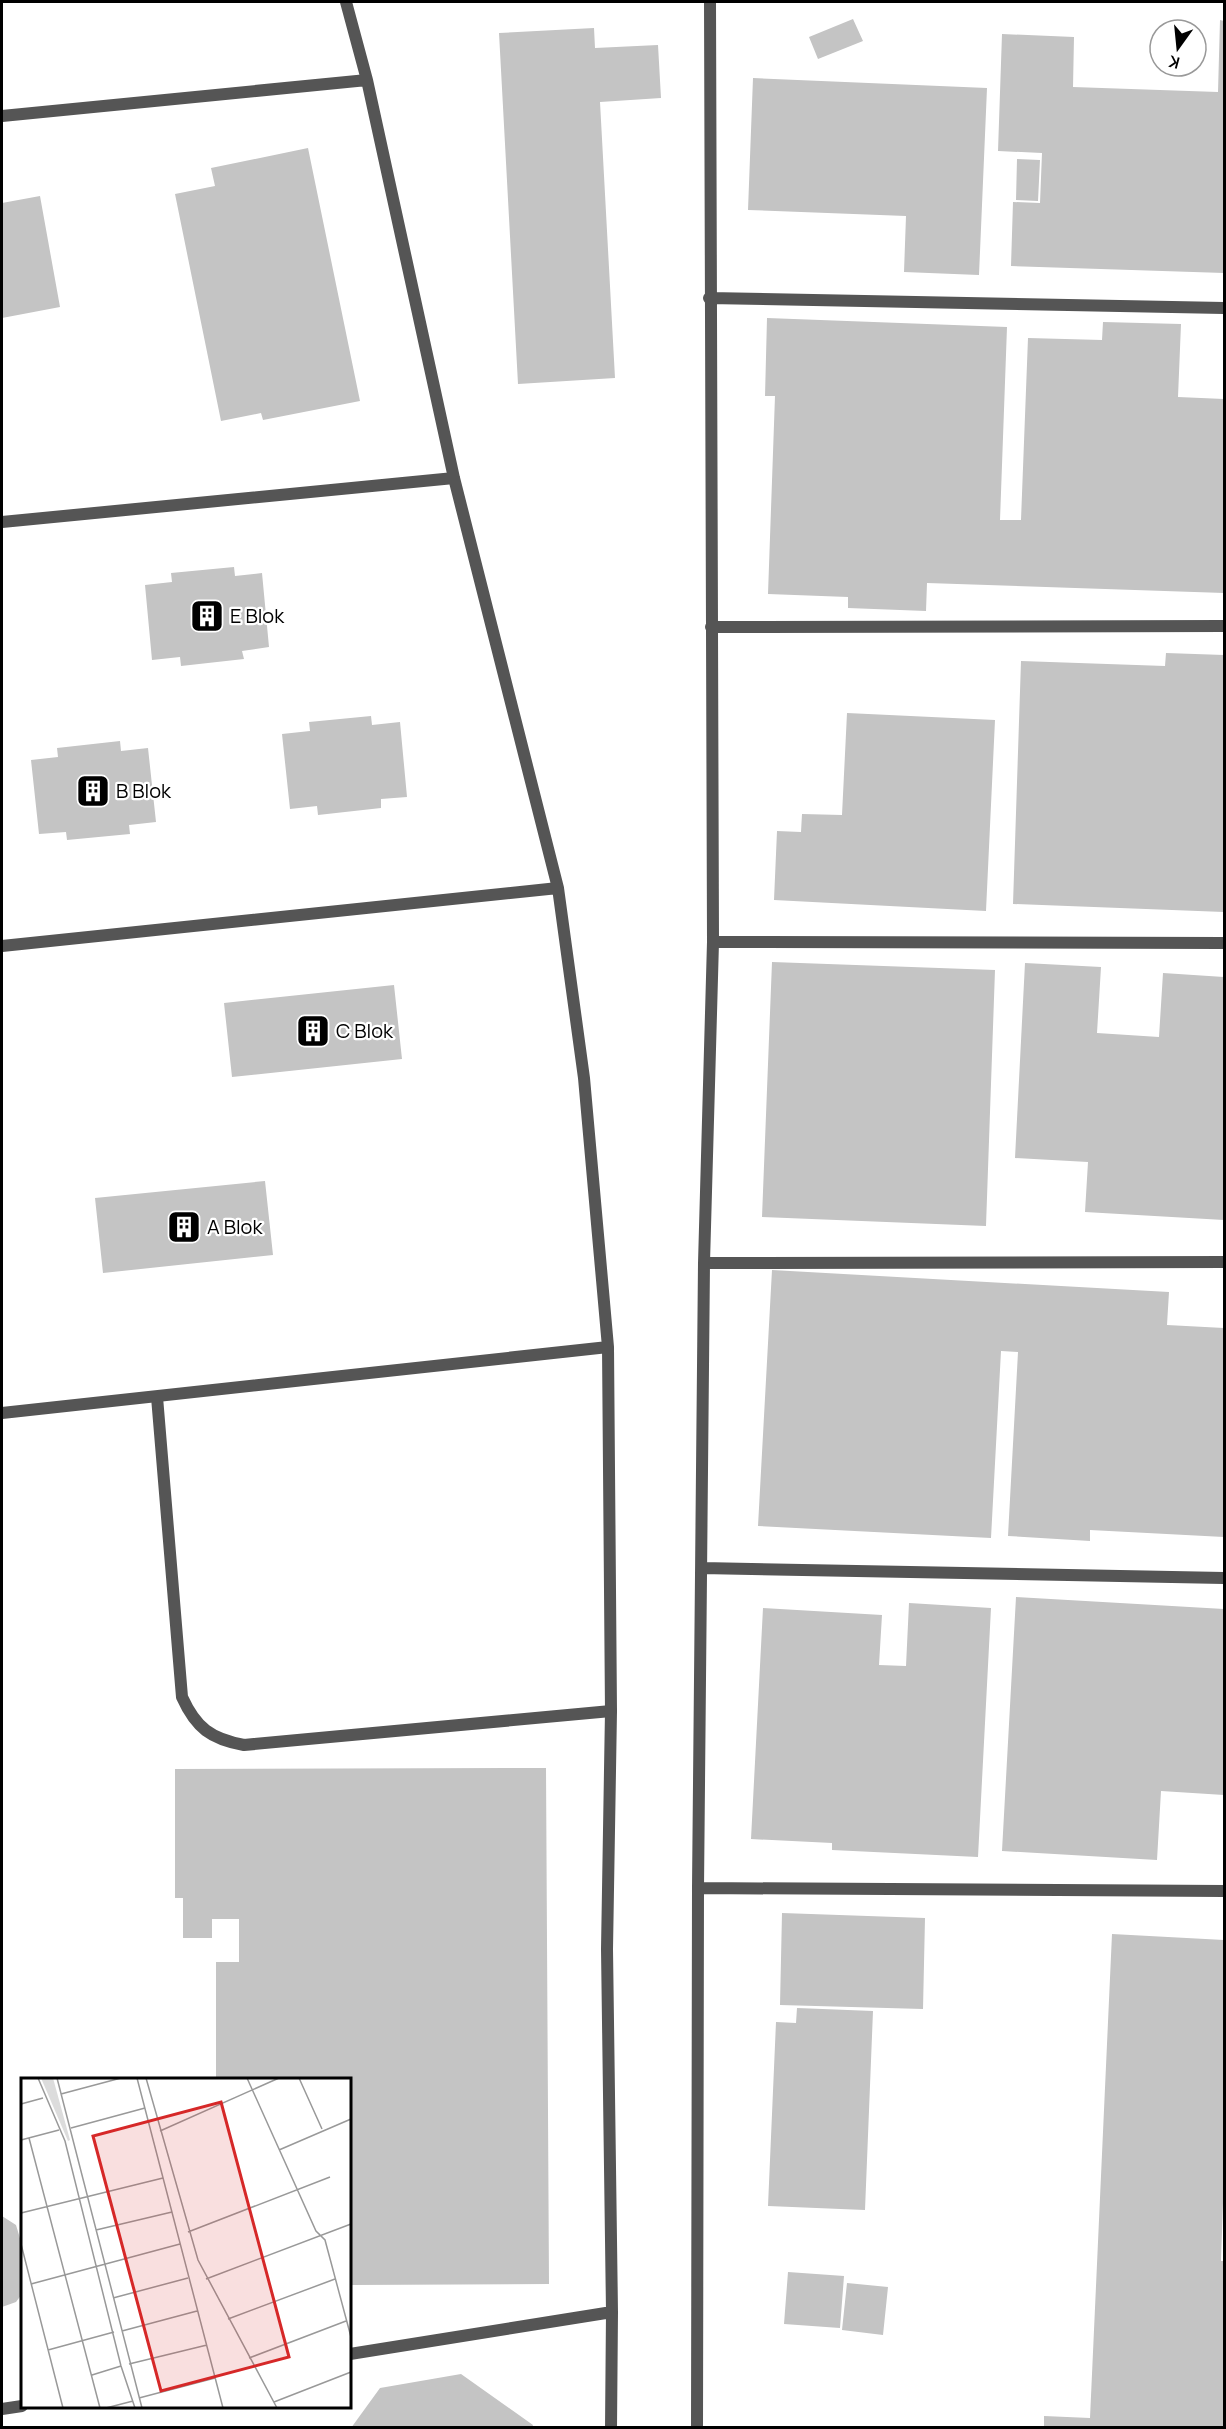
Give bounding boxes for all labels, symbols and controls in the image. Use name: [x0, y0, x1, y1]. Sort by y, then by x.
north arrow: [1148, 18, 1208, 78]
text: K: [1166, 50, 1182, 74]
building icon: E Blok: [189, 598, 225, 634]
place label: E Blok: [230, 602, 285, 629]
building icon: B Blok: [75, 773, 111, 809]
place label: B Blok: [116, 777, 172, 804]
building icon: C Blok: [295, 1013, 331, 1049]
place label: C Blok: [336, 1017, 394, 1044]
building icon: A Blok: [166, 1209, 202, 1245]
place label: A Blok: [207, 1213, 263, 1240]
inset map: [21, 2078, 351, 2408]

